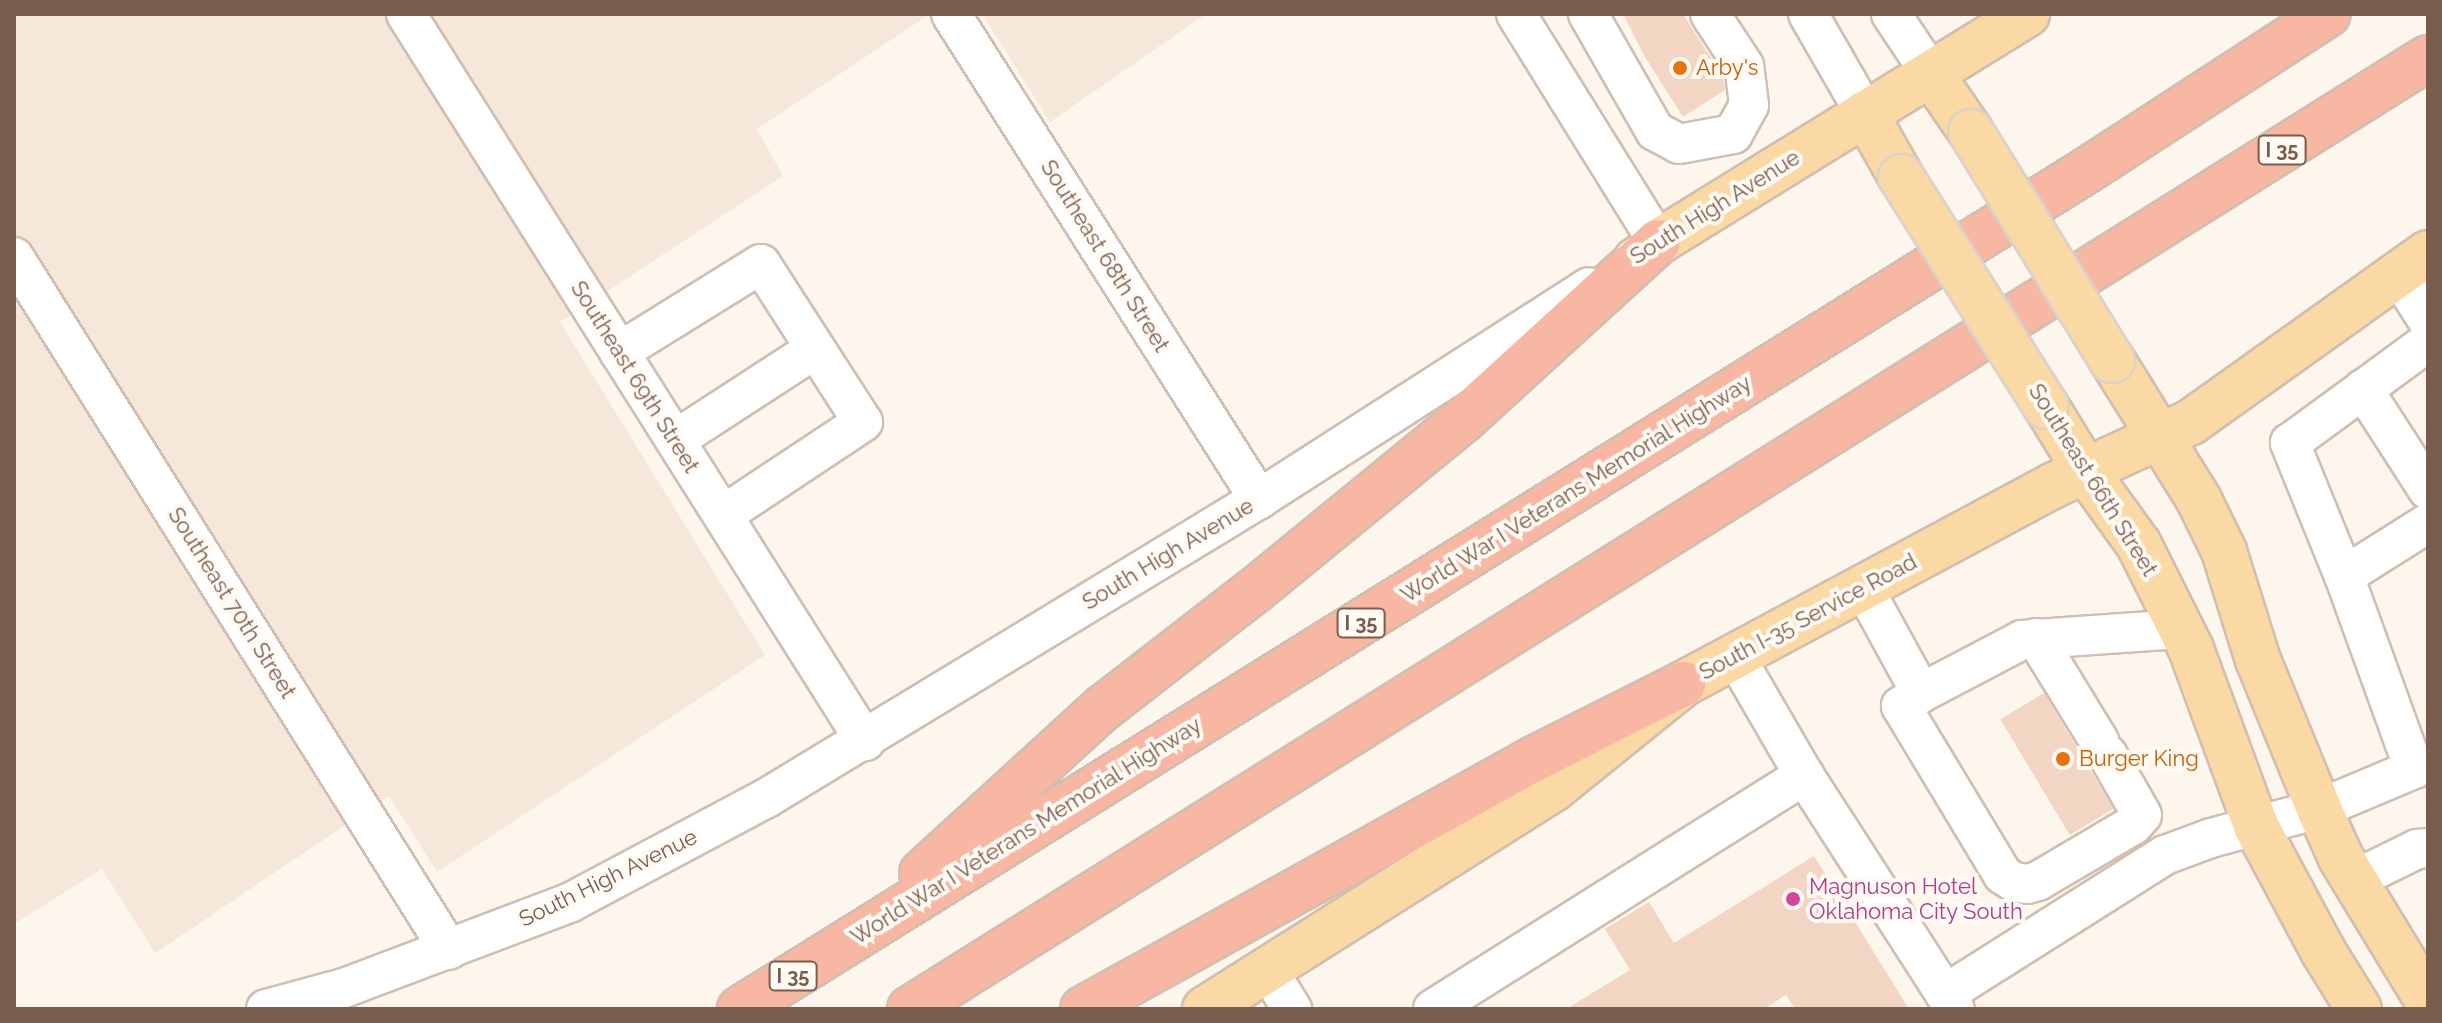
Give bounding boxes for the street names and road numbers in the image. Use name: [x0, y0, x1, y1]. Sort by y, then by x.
road number: I 35: [2256, 134, 2308, 166]
street label: South High Avenue: [1625, 144, 1805, 270]
street label: Southeast 68th Street: [1035, 155, 1175, 357]
street label: Southeast 69th Street: [565, 276, 705, 478]
street label: World War I Veterans Memorial Highway: [1395, 369, 1757, 609]
street label: Southeast 66th Street: [2023, 379, 2163, 581]
street label: South High Avenue: [1077, 492, 1259, 616]
street label: Southeast 70th Street: [162, 503, 302, 703]
street label: South I-35 Service Road: [1695, 548, 1921, 686]
road number: I 35: [1335, 607, 1387, 639]
street label: World War I Veterans Memorial Highway: [845, 711, 1207, 951]
street label: South High Avenue: [514, 823, 702, 933]
road number: I 35: [767, 960, 819, 992]

